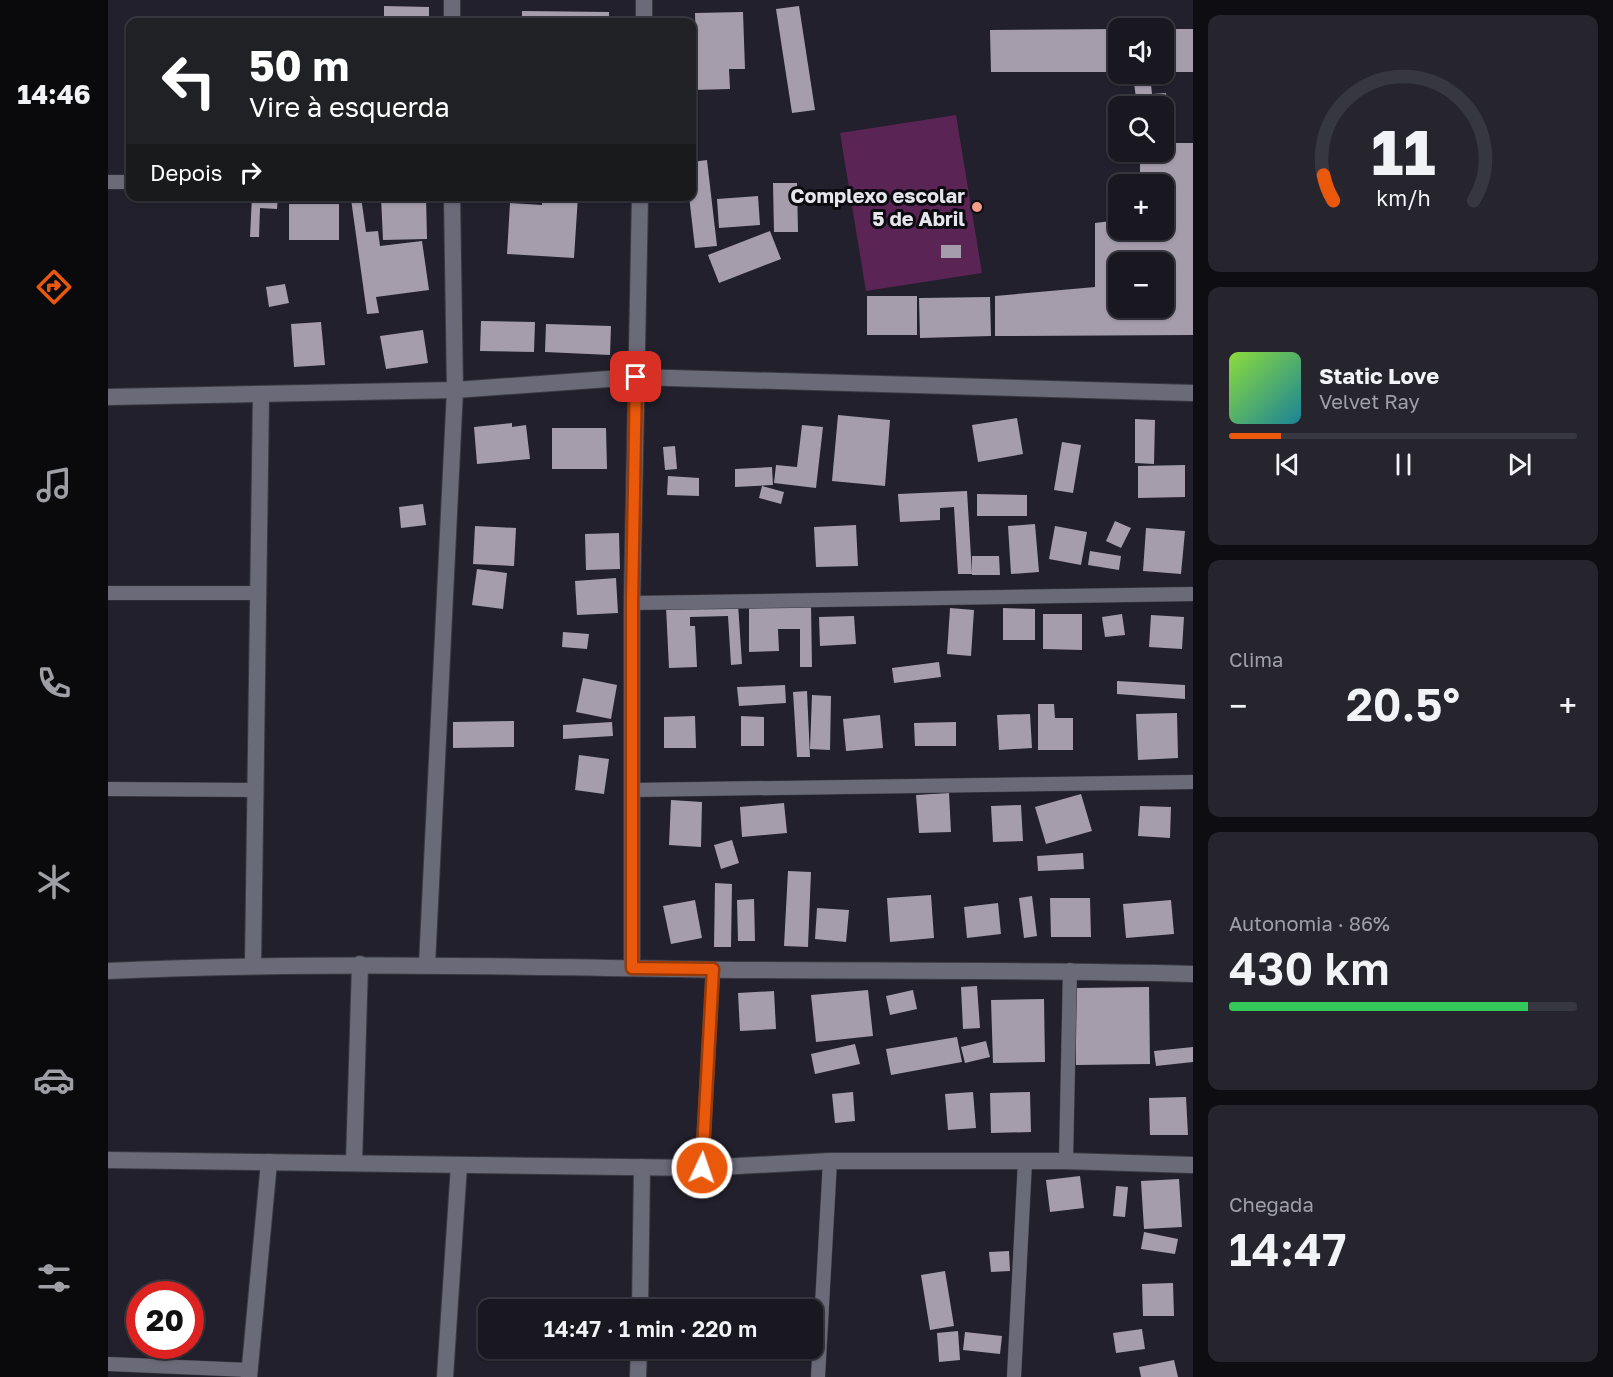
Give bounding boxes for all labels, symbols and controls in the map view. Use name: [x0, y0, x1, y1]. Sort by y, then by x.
map controls: [1108, 18, 1174, 318]
button: sound: [1108, 18, 1174, 84]
text: 50 m: [249, 40, 349, 90]
icon: left: [150, 42, 228, 120]
text: 14:46: [17, 78, 91, 110]
text: Vire à esquerda: [249, 91, 450, 123]
button: search: [1108, 96, 1174, 162]
text: 11: [1371, 114, 1435, 189]
icon: right: [234, 156, 267, 189]
text: Depois: [150, 159, 222, 186]
button: +: [1108, 174, 1174, 240]
place label: Complexo escolar 5 de Abril: [790, 183, 965, 230]
text: km/h: [1376, 185, 1430, 211]
marker: Complexo escolar 5 de Abril: [970, 200, 984, 214]
button: −: [1108, 252, 1174, 318]
icon: directions: [33, 266, 75, 308]
pin: [610, 351, 661, 402]
icon: arrive: [619, 360, 652, 393]
text: Static Love: [1319, 362, 1439, 389]
text: Velvet Ray: [1319, 389, 1420, 413]
icon: previous: [1271, 448, 1304, 481]
icon: pause: [1387, 448, 1420, 481]
icon: next: [1503, 448, 1536, 481]
icon: music: [33, 464, 75, 506]
text: Clima: [1229, 647, 1283, 671]
icon: phone: [33, 662, 75, 704]
text: 20.5°: [1346, 677, 1460, 731]
text: −: [1229, 686, 1247, 725]
text: +: [1559, 686, 1577, 725]
icon: climate: [33, 861, 75, 903]
text: Autonomia · 86%: [1229, 911, 1390, 935]
text: 430 km: [1229, 941, 1390, 995]
icon: car: [33, 1059, 75, 1101]
position arrow: [670, 1136, 734, 1200]
text: Chegada: [1229, 1192, 1314, 1216]
text: 14:47: [1229, 1222, 1346, 1276]
icon: filters: [33, 1257, 75, 1299]
speed limit sign: 20: [126, 1281, 204, 1359]
text: 14:47 · 1 min · 220 m: [544, 1315, 757, 1342]

